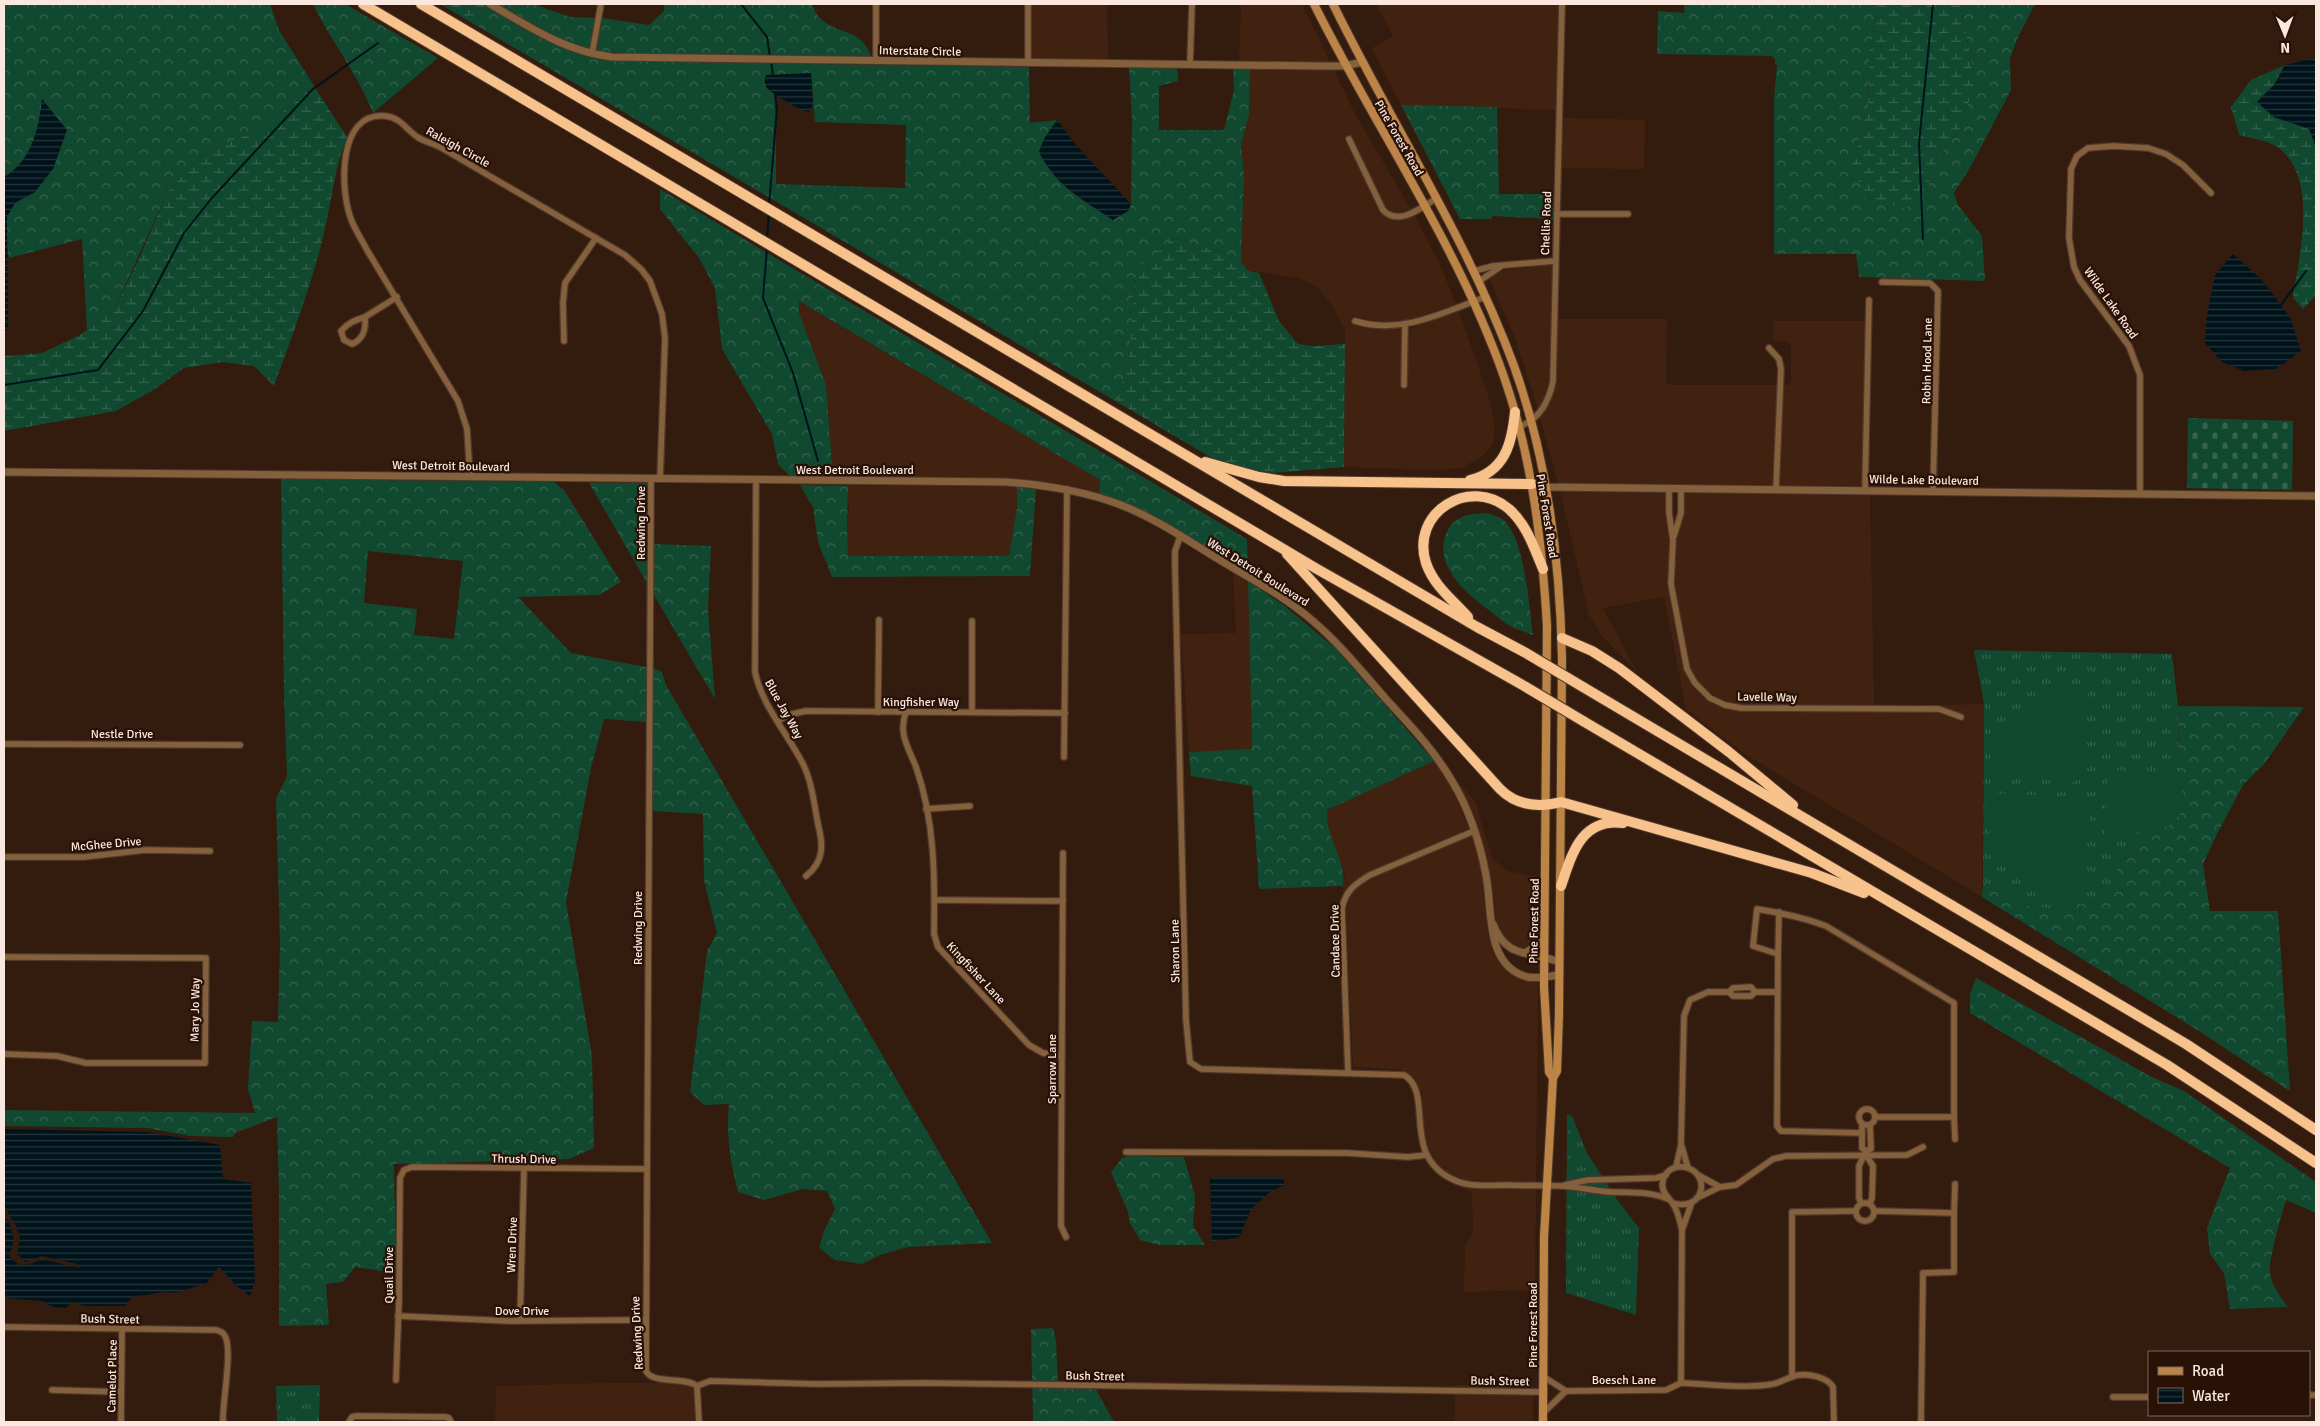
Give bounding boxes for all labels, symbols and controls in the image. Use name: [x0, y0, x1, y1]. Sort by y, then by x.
north arrow: [2260, 10, 2310, 60]
text: N: [2280, 39, 2290, 56]
street label: Interstate Circle: [879, 43, 961, 60]
street label: Pine Forest Road: [1371, 98, 1426, 179]
street label: Raleigh Circle: [423, 124, 492, 171]
street label: Chellie Road: [1538, 191, 1555, 255]
street label: Wilde Lake Road: [2080, 264, 2141, 342]
street label: Robin Hood Lane: [1919, 318, 1936, 404]
street label: West Detroit Boulevard: [392, 458, 510, 475]
street label: West Detroit Boulevard: [796, 463, 914, 478]
street label: Wilde Lake Boulevard: [1869, 472, 1979, 489]
street label: Pine Forest Road: [1532, 473, 1561, 559]
street label: Redwing Drive: [634, 486, 649, 560]
street label: West Detroit Boulevard: [1204, 535, 1312, 610]
street label: Blue Jay Way: [761, 677, 806, 742]
street label: Lavelle Way: [1737, 689, 1798, 706]
street label: Kingfisher Way: [883, 695, 960, 710]
street label: Nestle Drive: [91, 727, 153, 742]
street label: McGhee Drive: [70, 834, 142, 855]
street label: Pine Forest Road: [1526, 878, 1543, 964]
street label: Redwing Drive: [631, 891, 646, 965]
street label: Candace Drive: [1327, 904, 1344, 978]
street label: Sharon Lane: [1167, 919, 1184, 983]
street label: Kingfisher Lane: [943, 939, 1008, 1008]
street label: Mary Jo Way: [187, 977, 204, 1042]
street label: Sparrow Lane: [1045, 1034, 1060, 1104]
street label: Thrush Drive: [492, 1151, 556, 1168]
street label: Wren Drive: [504, 1217, 521, 1273]
street label: Quail Drive: [382, 1247, 397, 1303]
street label: Pine Forest Road: [1526, 1282, 1541, 1368]
street label: Redwing Drive: [628, 1296, 647, 1370]
street label: Dove Drive: [495, 1304, 549, 1319]
street label: Bush Street: [80, 1311, 140, 1328]
street label: Camelot Place: [104, 1339, 121, 1413]
legend: [2148, 1351, 2310, 1416]
text: Road: [2192, 1362, 2224, 1380]
street label: Bush Street: [1065, 1368, 1125, 1385]
street label: Bush Street: [1470, 1373, 1530, 1390]
street label: Boesch Lane: [1592, 1373, 1656, 1388]
text: Water: [2192, 1387, 2230, 1405]

